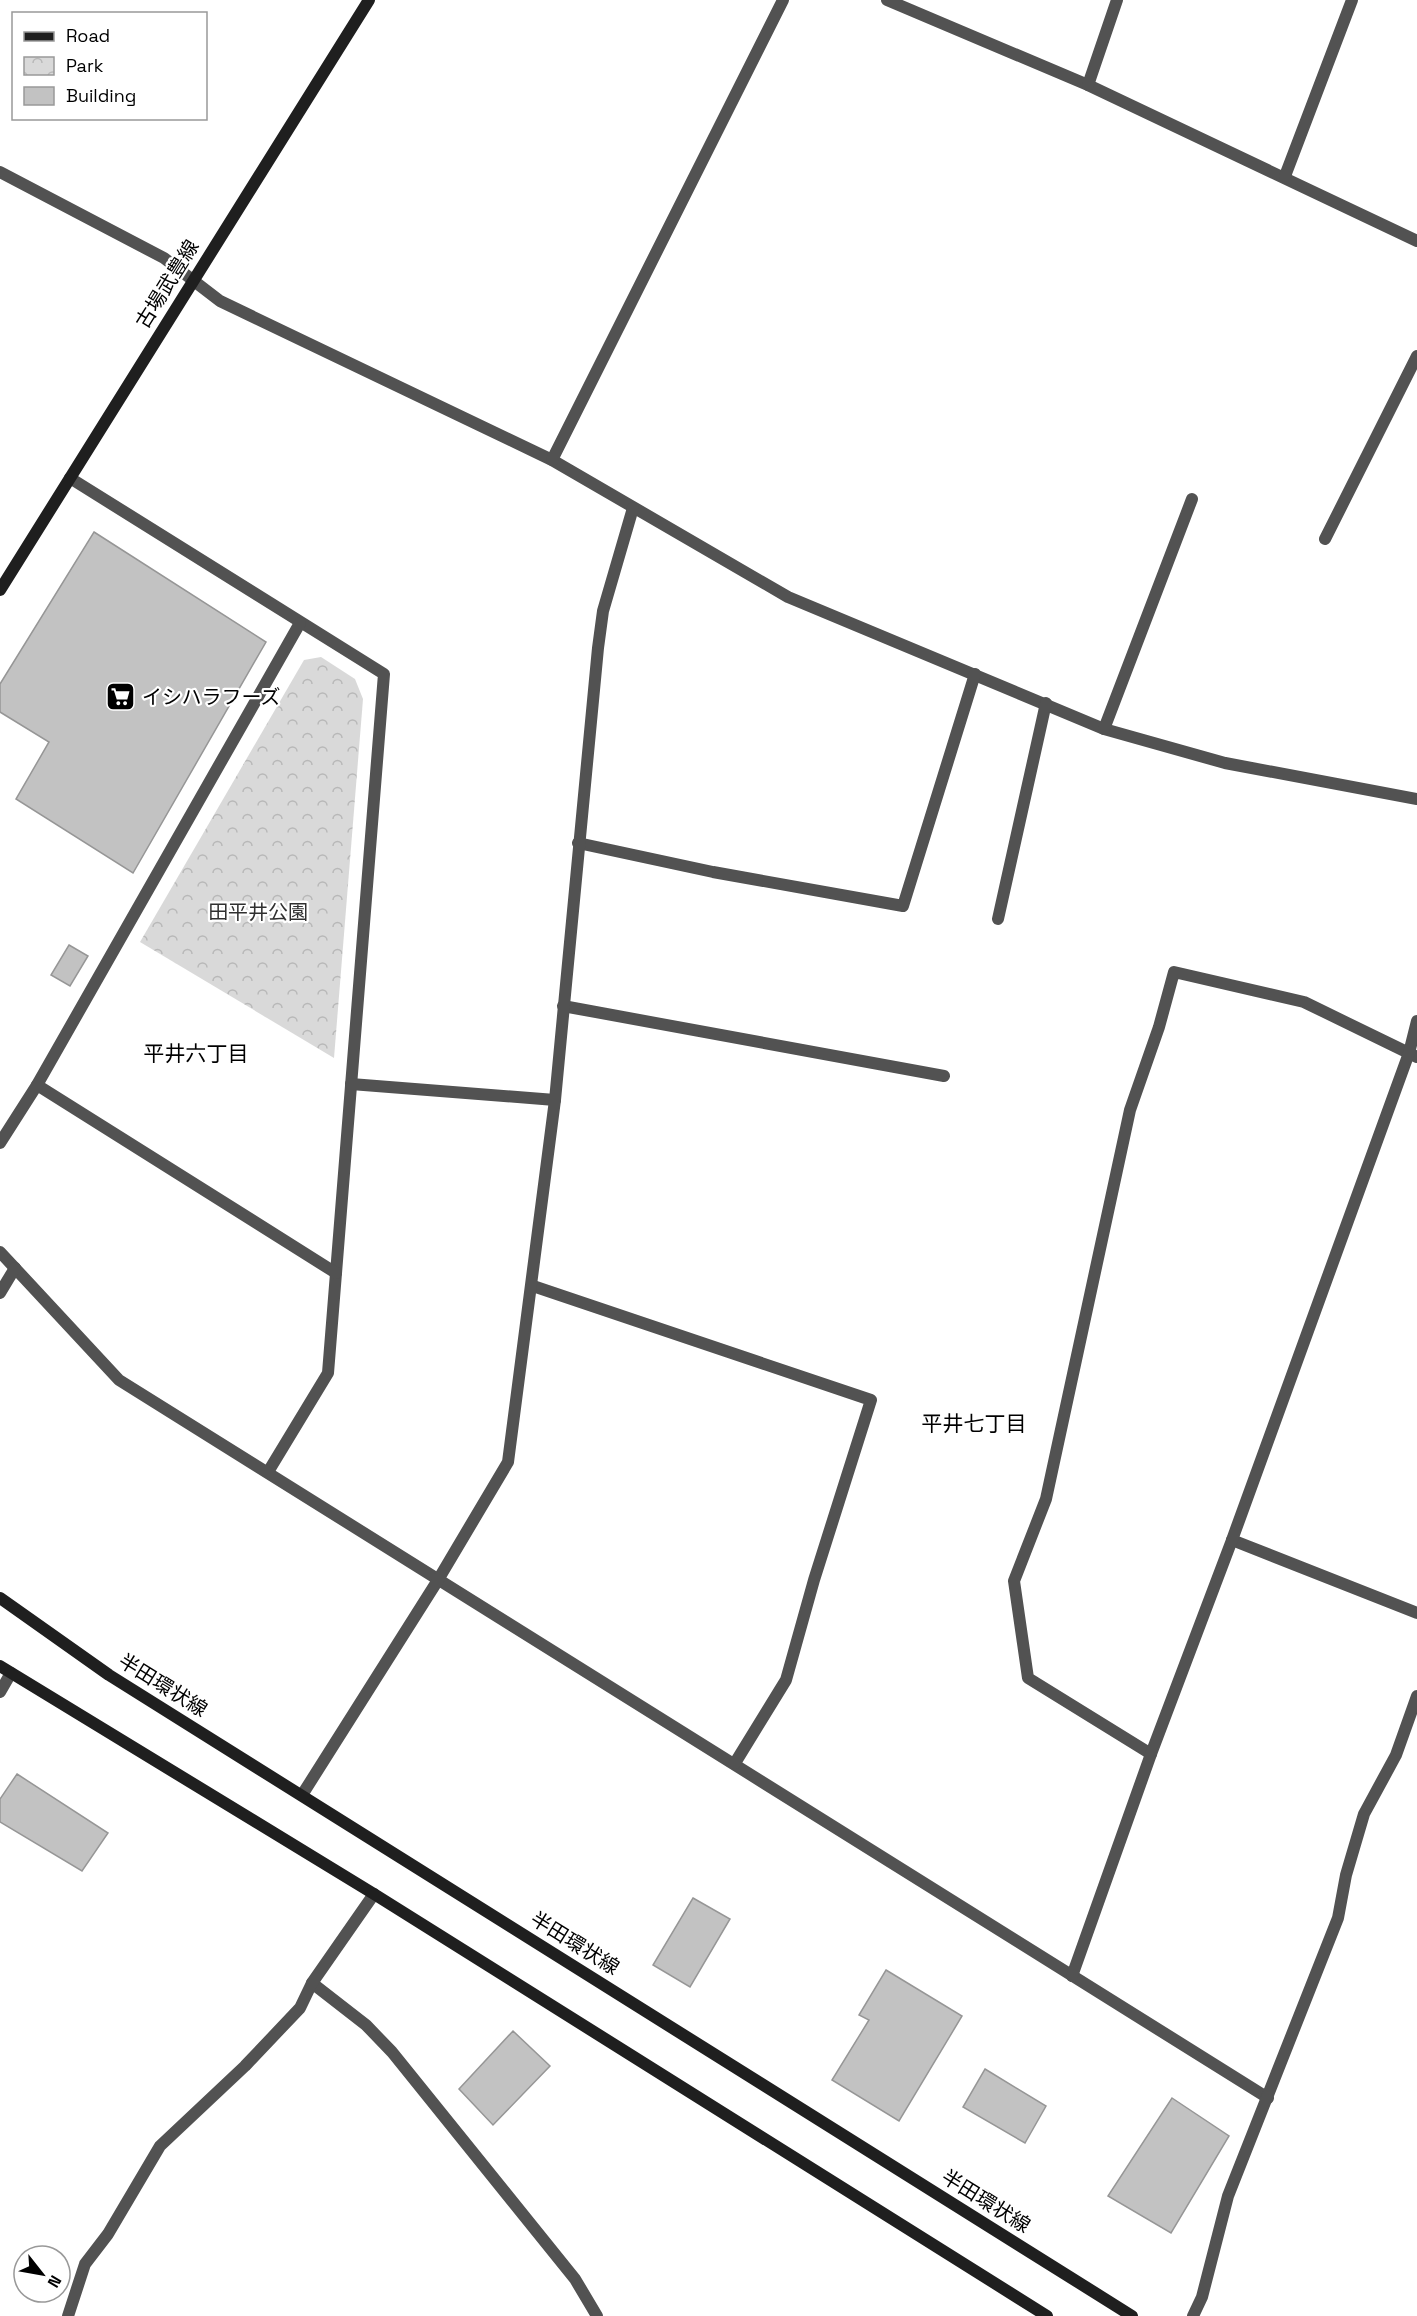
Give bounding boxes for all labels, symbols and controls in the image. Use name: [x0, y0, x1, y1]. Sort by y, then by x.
legend: [12, 12, 207, 120]
text: Road: [66, 24, 110, 47]
text: Park: [66, 54, 104, 77]
text: Building: [66, 84, 136, 107]
street label: 古場武豊線: [129, 235, 205, 333]
supermarket icon: イシハラフーズ: [105, 681, 137, 713]
place label: イシハラフーズ: [142, 684, 280, 710]
park label: 田平井公園: [208, 899, 308, 925]
district label: 平井六丁目: [144, 1040, 249, 1067]
district label: 平井七丁目: [922, 1410, 1027, 1437]
street label: 半田環状線: [114, 1647, 212, 1723]
street label: 半田環状線: [526, 1905, 624, 1981]
street label: 半田環状線: [937, 2163, 1035, 2239]
north arrow: [12, 2244, 72, 2304]
text: N: [43, 2271, 66, 2291]

